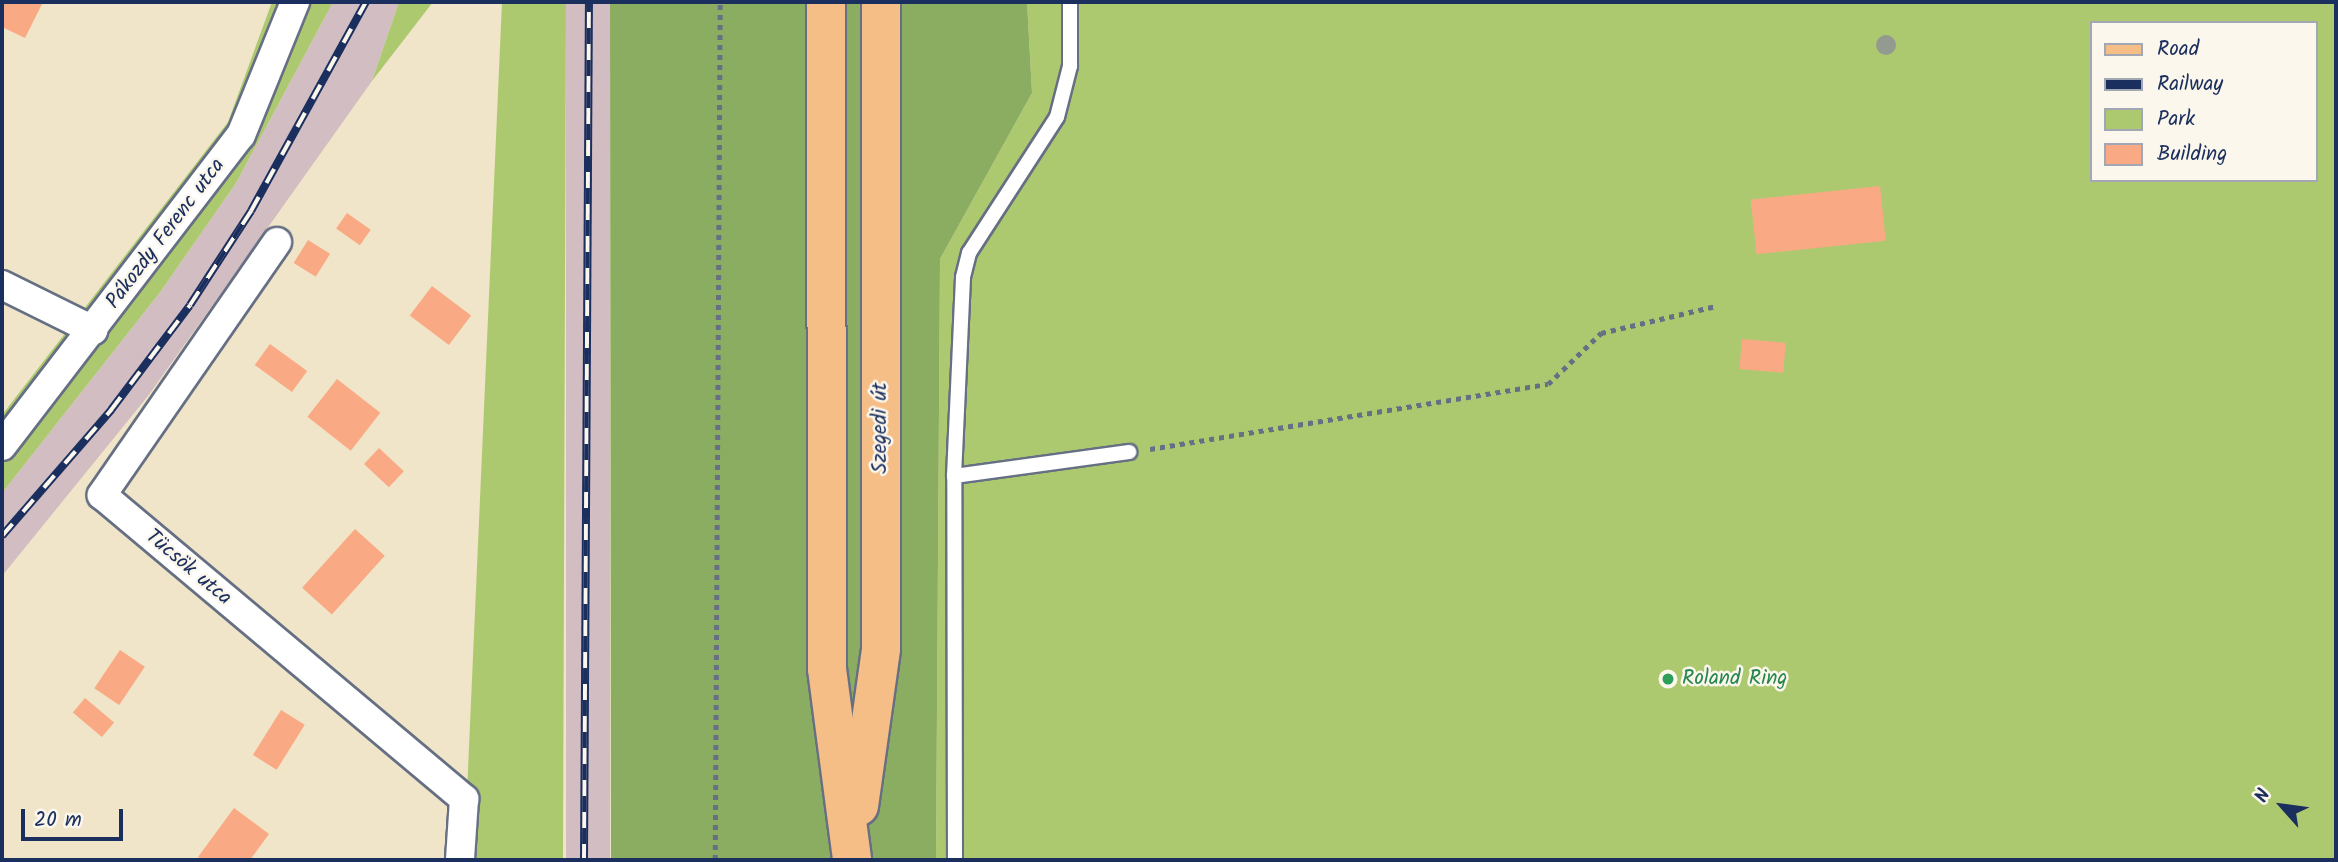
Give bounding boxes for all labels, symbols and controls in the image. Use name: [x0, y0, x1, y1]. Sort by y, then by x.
legend: [2090, 21, 2317, 182]
text: Road: [2157, 33, 2199, 66]
text: Railway: [2157, 68, 2223, 101]
text: Park: [2157, 103, 2195, 136]
text: Building: [2157, 138, 2227, 171]
street label: Pákozdy Ferenc utca: [101, 154, 231, 314]
street label: Szegedi út: [868, 382, 894, 474]
street label: Tücsök utca: [140, 525, 236, 611]
place label: Roland Ring: [1682, 666, 1787, 692]
marker: Roland Ring: [1660, 671, 1676, 687]
north arrow: [2247, 771, 2317, 841]
text: N: [2247, 784, 2280, 808]
scale bar: [24, 796, 126, 840]
text: 20 m: [34, 804, 82, 837]

